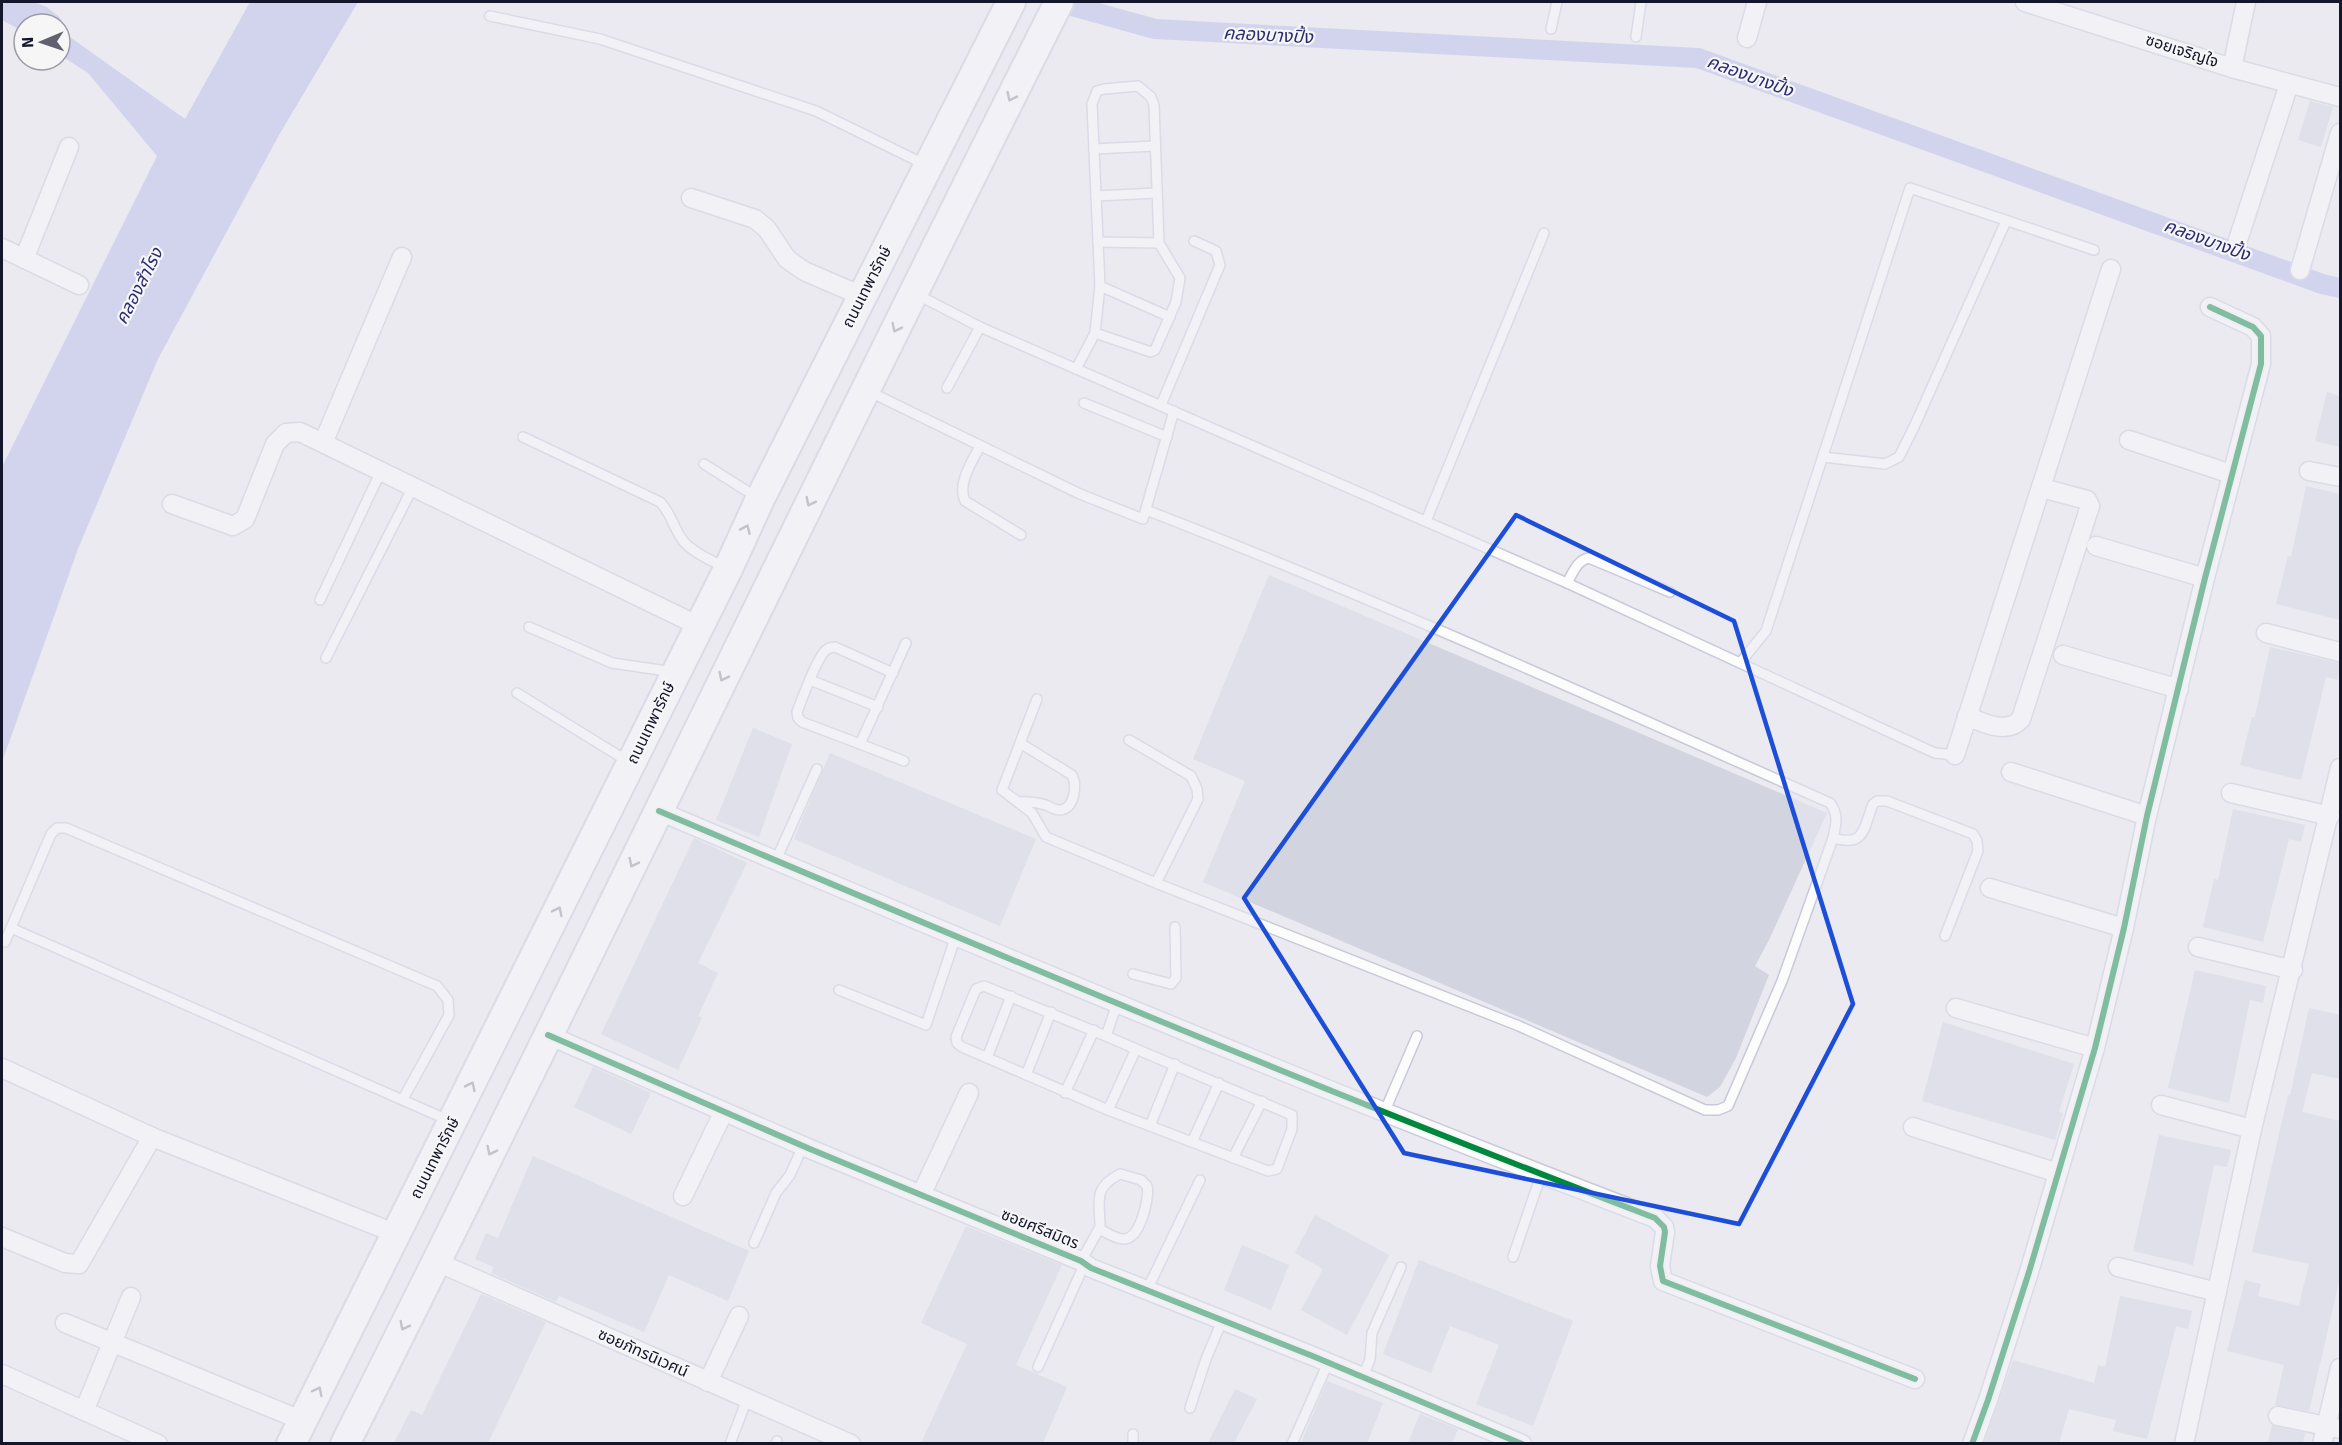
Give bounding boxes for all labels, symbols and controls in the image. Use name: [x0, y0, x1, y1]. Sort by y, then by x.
north arrow: [12, 12, 72, 72]
water label: คลองบางปิ้ง: [1223, 21, 1315, 48]
street label: ซอยเจริญใจ: [2143, 30, 2221, 72]
text: N: [18, 37, 38, 48]
water label: คลองบางปิ้ง: [1704, 49, 1797, 102]
one-way arrow: [1007, 90, 1019, 101]
water label: คลองบางปิ้ง: [2161, 213, 2254, 266]
water label: คลองสำโรง: [110, 243, 168, 328]
street label: ถนนเทพารักษ์: [838, 243, 896, 331]
one-way arrow: [892, 322, 904, 333]
one-way arrow: [805, 496, 817, 507]
one-way arrow: [739, 524, 751, 535]
one-way arrow: [719, 671, 731, 682]
street label: ถนนเทพารักษ์: [623, 679, 679, 767]
one-way arrow: [628, 857, 640, 868]
one-way arrow: [551, 907, 562, 917]
one-way arrow: [464, 1081, 476, 1092]
street label: ถนนเทพารักษ์: [406, 1114, 464, 1202]
one-way arrow: [487, 1145, 499, 1156]
street label: ซอยศรีสมิตร: [998, 1204, 1082, 1254]
one-way arrow: [400, 1319, 412, 1330]
street label: ซอยภัทรนิเวศน์: [595, 1324, 691, 1382]
one-way arrow: [311, 1387, 322, 1398]

